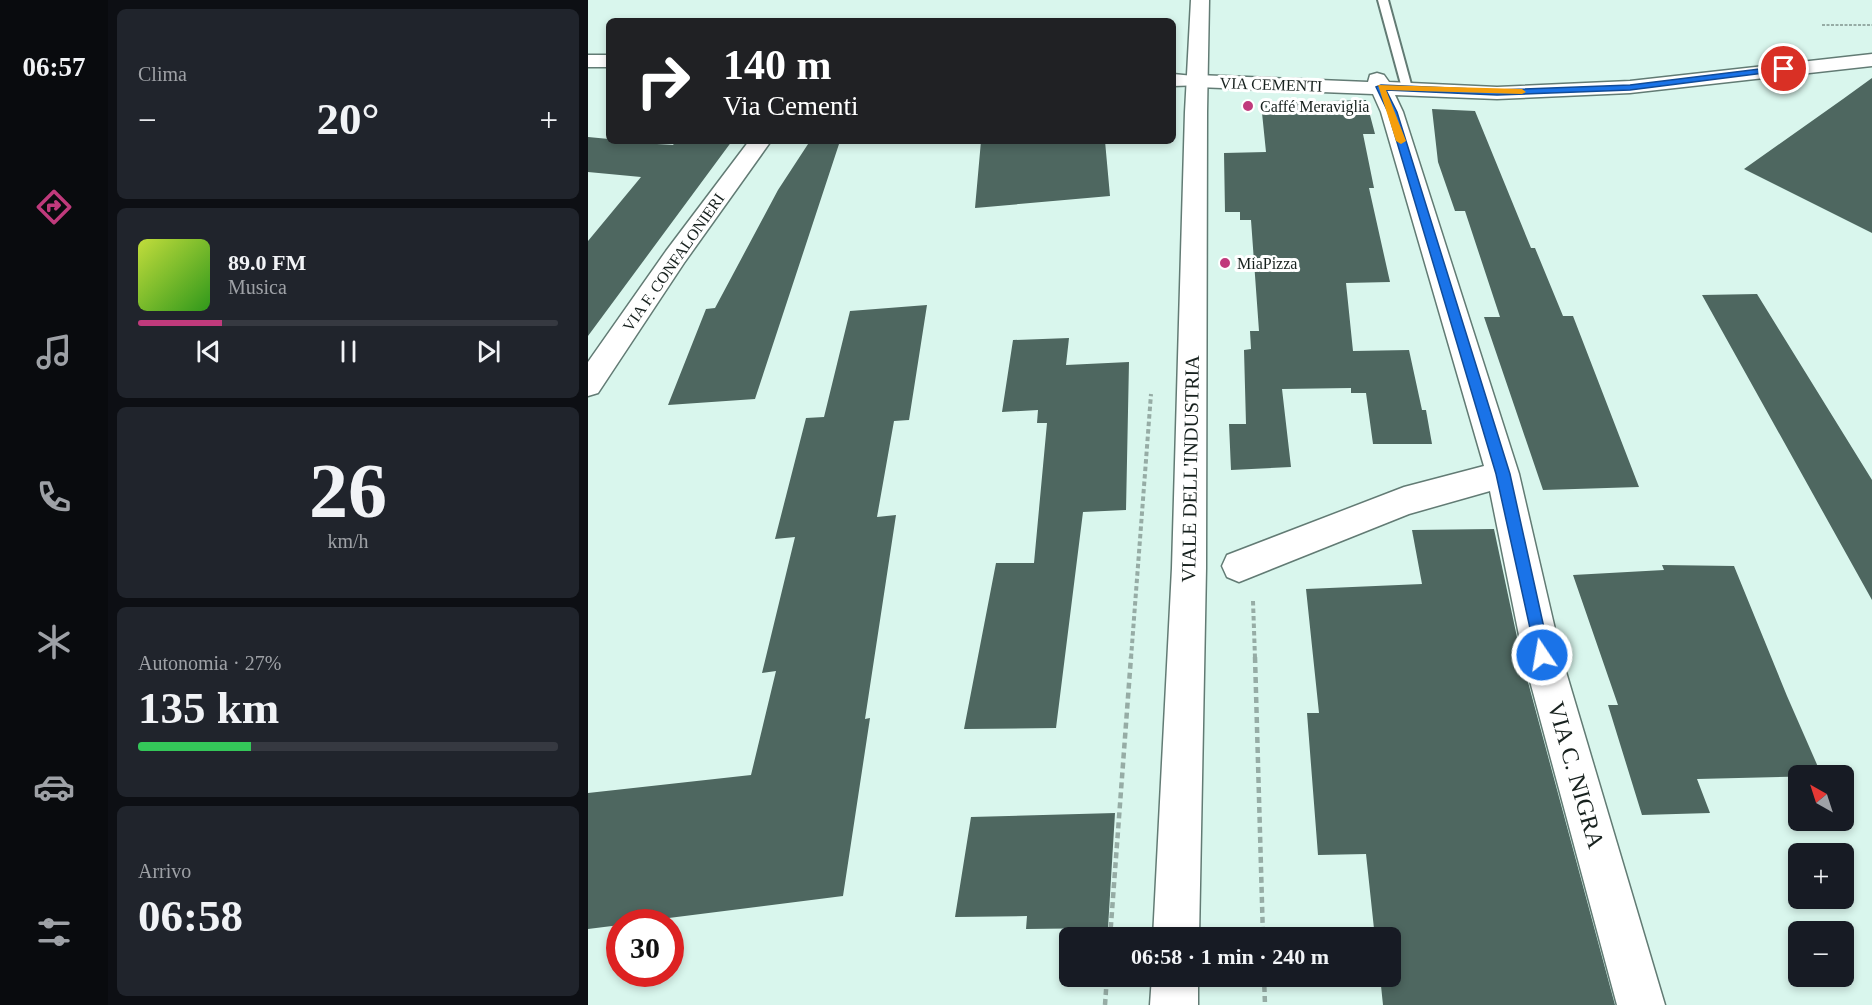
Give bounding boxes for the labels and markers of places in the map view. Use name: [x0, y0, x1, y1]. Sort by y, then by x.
pin: [1758, 43, 1809, 94]
place label: Caffé Meraviglia: [1260, 98, 1369, 116]
marker: Caffé Meraviglia: [1241, 99, 1255, 113]
place label: MiaPizza: [1237, 255, 1297, 272]
marker: MiaPizza: [1218, 256, 1232, 270]

